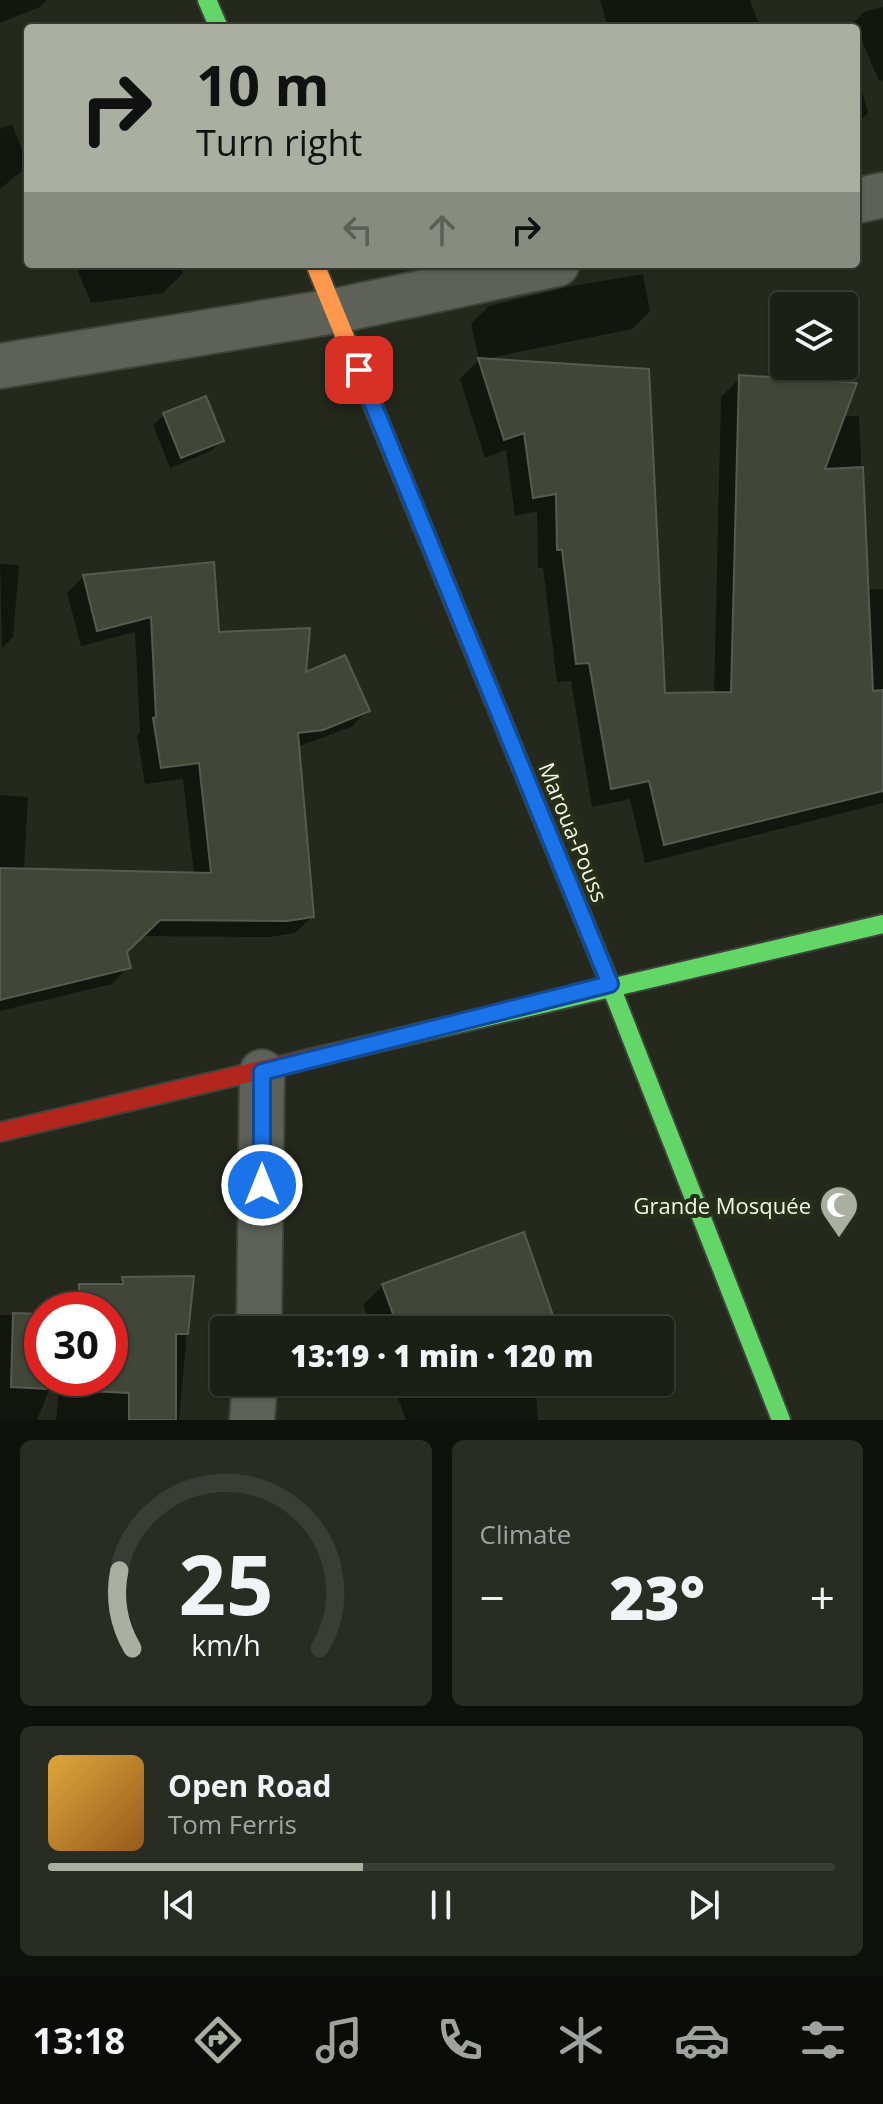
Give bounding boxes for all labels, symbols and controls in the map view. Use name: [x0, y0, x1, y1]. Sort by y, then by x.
text: 10 m: [196, 46, 330, 122]
icon: right: [64, 56, 168, 160]
text: Turn right: [196, 118, 362, 167]
icon: left: [336, 208, 380, 252]
icon: ahead: [420, 208, 464, 252]
icon: right: [504, 208, 548, 252]
map controls: [770, 292, 858, 380]
button: layers: [770, 292, 858, 380]
pin: [325, 336, 393, 404]
icon: arrive: [337, 348, 381, 392]
street label: Maroua-Pouss: [532, 758, 616, 906]
position arrow: [220, 1143, 304, 1227]
mosque icon: Grande Mosquée: [818, 1184, 860, 1239]
place label: Grande Mosquée: [634, 1190, 811, 1220]
speed limit sign: 30: [24, 1292, 128, 1396]
text: 13:19 · 1 min · 120 m: [290, 1335, 594, 1376]
text: Climate: [480, 1516, 571, 1552]
text: 25: [178, 1526, 273, 1639]
text: 23°: [609, 1556, 705, 1638]
text: −: [480, 1567, 505, 1627]
text: +: [810, 1567, 835, 1627]
text: km/h: [191, 1625, 260, 1664]
text: Open Road: [168, 1765, 332, 1806]
text: Tom Ferris: [168, 1806, 297, 1842]
icon: previous: [157, 1883, 201, 1927]
icon: pause: [419, 1883, 463, 1927]
icon: next: [682, 1883, 726, 1927]
icon: directions: [190, 2012, 246, 2068]
icon: music: [311, 2012, 367, 2068]
icon: phone: [432, 2012, 488, 2068]
icon: climate: [553, 2012, 609, 2068]
icon: car: [674, 2012, 730, 2068]
icon: filters: [795, 2012, 851, 2068]
text: 13:18: [32, 2016, 125, 2065]

